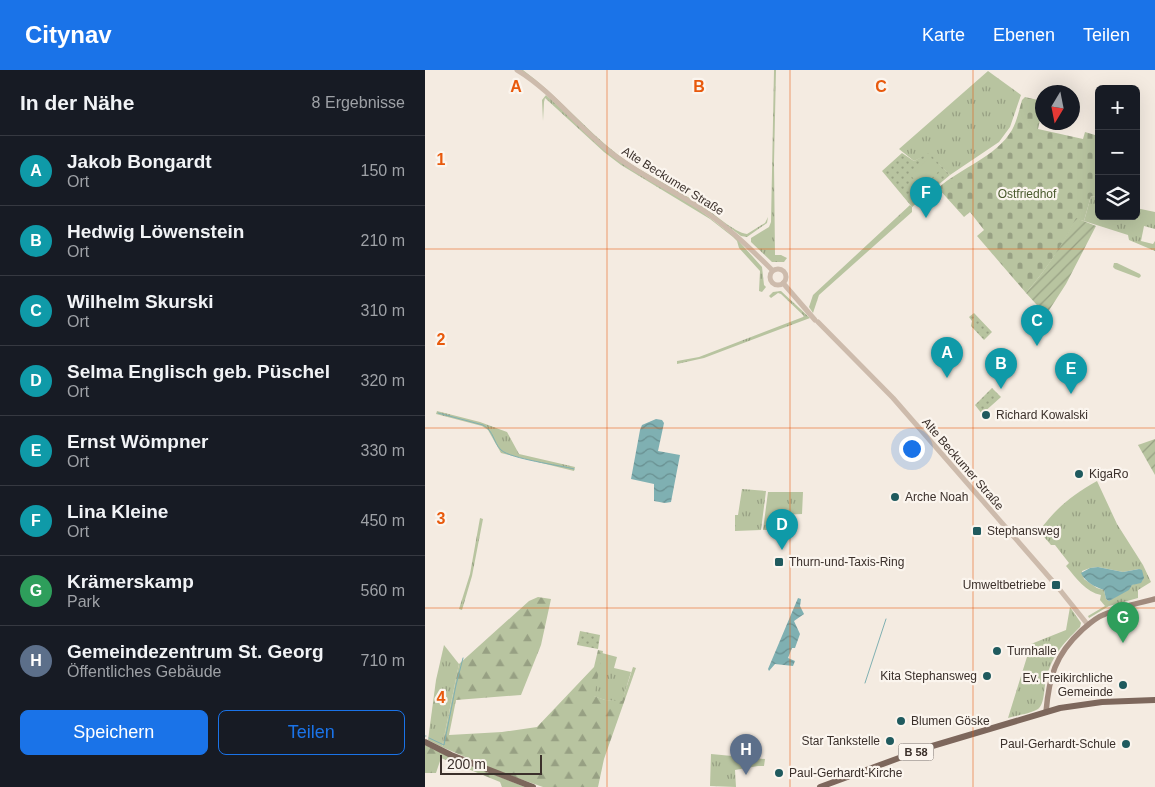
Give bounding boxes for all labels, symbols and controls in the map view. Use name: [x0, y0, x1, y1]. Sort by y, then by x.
text: Citynav: [25, 21, 112, 48]
text: Karte: [922, 25, 965, 45]
text: Ebenen: [993, 25, 1055, 45]
text: Teilen: [1083, 25, 1130, 45]
text: A: [510, 78, 522, 95]
text: B: [693, 78, 705, 95]
text: C: [875, 78, 887, 95]
north arrow: [1035, 85, 1080, 130]
map controls: [1095, 85, 1140, 220]
button: +: [1095, 85, 1140, 130]
text: In der Nähe: [20, 91, 134, 114]
text: 8 Ergebnisse: [312, 94, 405, 111]
button: −: [1095, 130, 1140, 175]
street label: Alte Beckumer Straße: [620, 144, 727, 218]
text: Jakob Bongardt: [67, 151, 212, 172]
text: 1: [437, 151, 446, 168]
text: A: [30, 162, 42, 179]
text: 150 m: [361, 162, 405, 179]
text: Ort: [67, 173, 89, 190]
button: layers: [1095, 175, 1140, 220]
pin: F: [910, 177, 942, 218]
park label: Ostfriedhof: [998, 187, 1057, 201]
text: Hedwig Löwenstein: [67, 221, 244, 242]
text: B: [30, 232, 42, 249]
text: 210 m: [361, 232, 405, 249]
text: Ort: [67, 243, 89, 260]
text: Wilhelm Skurski: [67, 291, 214, 312]
text: C: [30, 302, 42, 319]
text: 310 m: [361, 302, 405, 319]
pin: C: [1021, 305, 1053, 346]
text: Ort: [67, 313, 89, 330]
text: 2: [437, 331, 446, 348]
pin: A: [931, 337, 963, 378]
pin: B: [985, 348, 1017, 389]
pin: E: [1055, 353, 1087, 394]
text: Selma Englisch geb. Püschel: [67, 361, 330, 382]
text: D: [30, 372, 42, 389]
text: 320 m: [361, 372, 405, 389]
text: Ort: [67, 383, 89, 400]
place label: Richard Kowalski: [996, 408, 1088, 422]
marker: Richard Kowalski: [980, 409, 992, 421]
street label: Alte Beckumer Straße: [919, 415, 1007, 513]
text: Ernst Wömpner: [67, 431, 208, 452]
your location: [899, 436, 925, 462]
text: E: [31, 442, 41, 459]
text: 330 m: [361, 442, 405, 459]
text: Ort: [67, 453, 89, 470]
place label: KigaRo: [1089, 467, 1129, 481]
marker: KigaRo: [1073, 468, 1085, 480]
place label: Arche Noah: [905, 490, 968, 504]
marker: Arche Noah: [889, 491, 901, 503]
text: Lina Kleine: [67, 501, 168, 522]
pin: D: [766, 509, 798, 550]
text: 3: [437, 510, 446, 527]
text: F: [31, 512, 41, 529]
text: 450 m: [361, 512, 405, 529]
text: Ort: [67, 523, 89, 540]
place label: Stephansweg: [987, 524, 1060, 538]
marker: Stephansweg: [971, 525, 983, 537]
place label: Thurn-und-Taxis-Ring: [789, 555, 904, 569]
marker: Thurn-und-Taxis-Ring: [773, 556, 785, 568]
text: Krämerskamp: [67, 571, 194, 592]
place label: Umweltbetriebe: [963, 578, 1046, 592]
marker: Umweltbetriebe: [1050, 579, 1062, 591]
text: G: [30, 582, 42, 599]
text: 560 m: [361, 582, 405, 599]
text: Park: [67, 593, 100, 610]
pin: G: [1107, 602, 1139, 643]
text: Gemeindezentrum St. Georg: [67, 641, 324, 662]
place label: Turnhalle: [1007, 644, 1057, 658]
marker: Turnhalle: [991, 645, 1003, 657]
text: H: [30, 652, 42, 669]
text: 710 m: [361, 652, 405, 669]
text: Öffentliches Gebäude: [67, 663, 221, 680]
place label: Kita Stephansweg: [880, 669, 977, 683]
marker: Kita Stephansweg: [981, 670, 993, 682]
place label: Ev. Freikirchliche Gemeinde: [1023, 671, 1113, 699]
marker: Ev. Freikirchliche Gemeinde: [1117, 679, 1129, 691]
text: 4: [437, 689, 446, 706]
button: Speichern: [20, 710, 208, 755]
button: Teilen: [218, 710, 405, 755]
place label: Blumen Göske: [911, 714, 990, 728]
marker: Blumen Göske: [895, 715, 907, 727]
pin: H: [730, 734, 762, 775]
place label: Star Tankstelle: [802, 734, 880, 748]
marker: Star Tankstelle: [884, 735, 896, 747]
place label: Paul-Gerhardt-Schule: [1000, 737, 1116, 751]
marker: Paul-Gerhardt-Schule: [1120, 738, 1132, 750]
road number: B 58: [899, 744, 933, 760]
scale bar: [440, 752, 543, 775]
text: 200 m: [447, 756, 486, 772]
place label: Paul-Gerhardt-Kirche: [789, 766, 903, 780]
marker: Paul-Gerhardt-Kirche: [773, 767, 785, 779]

